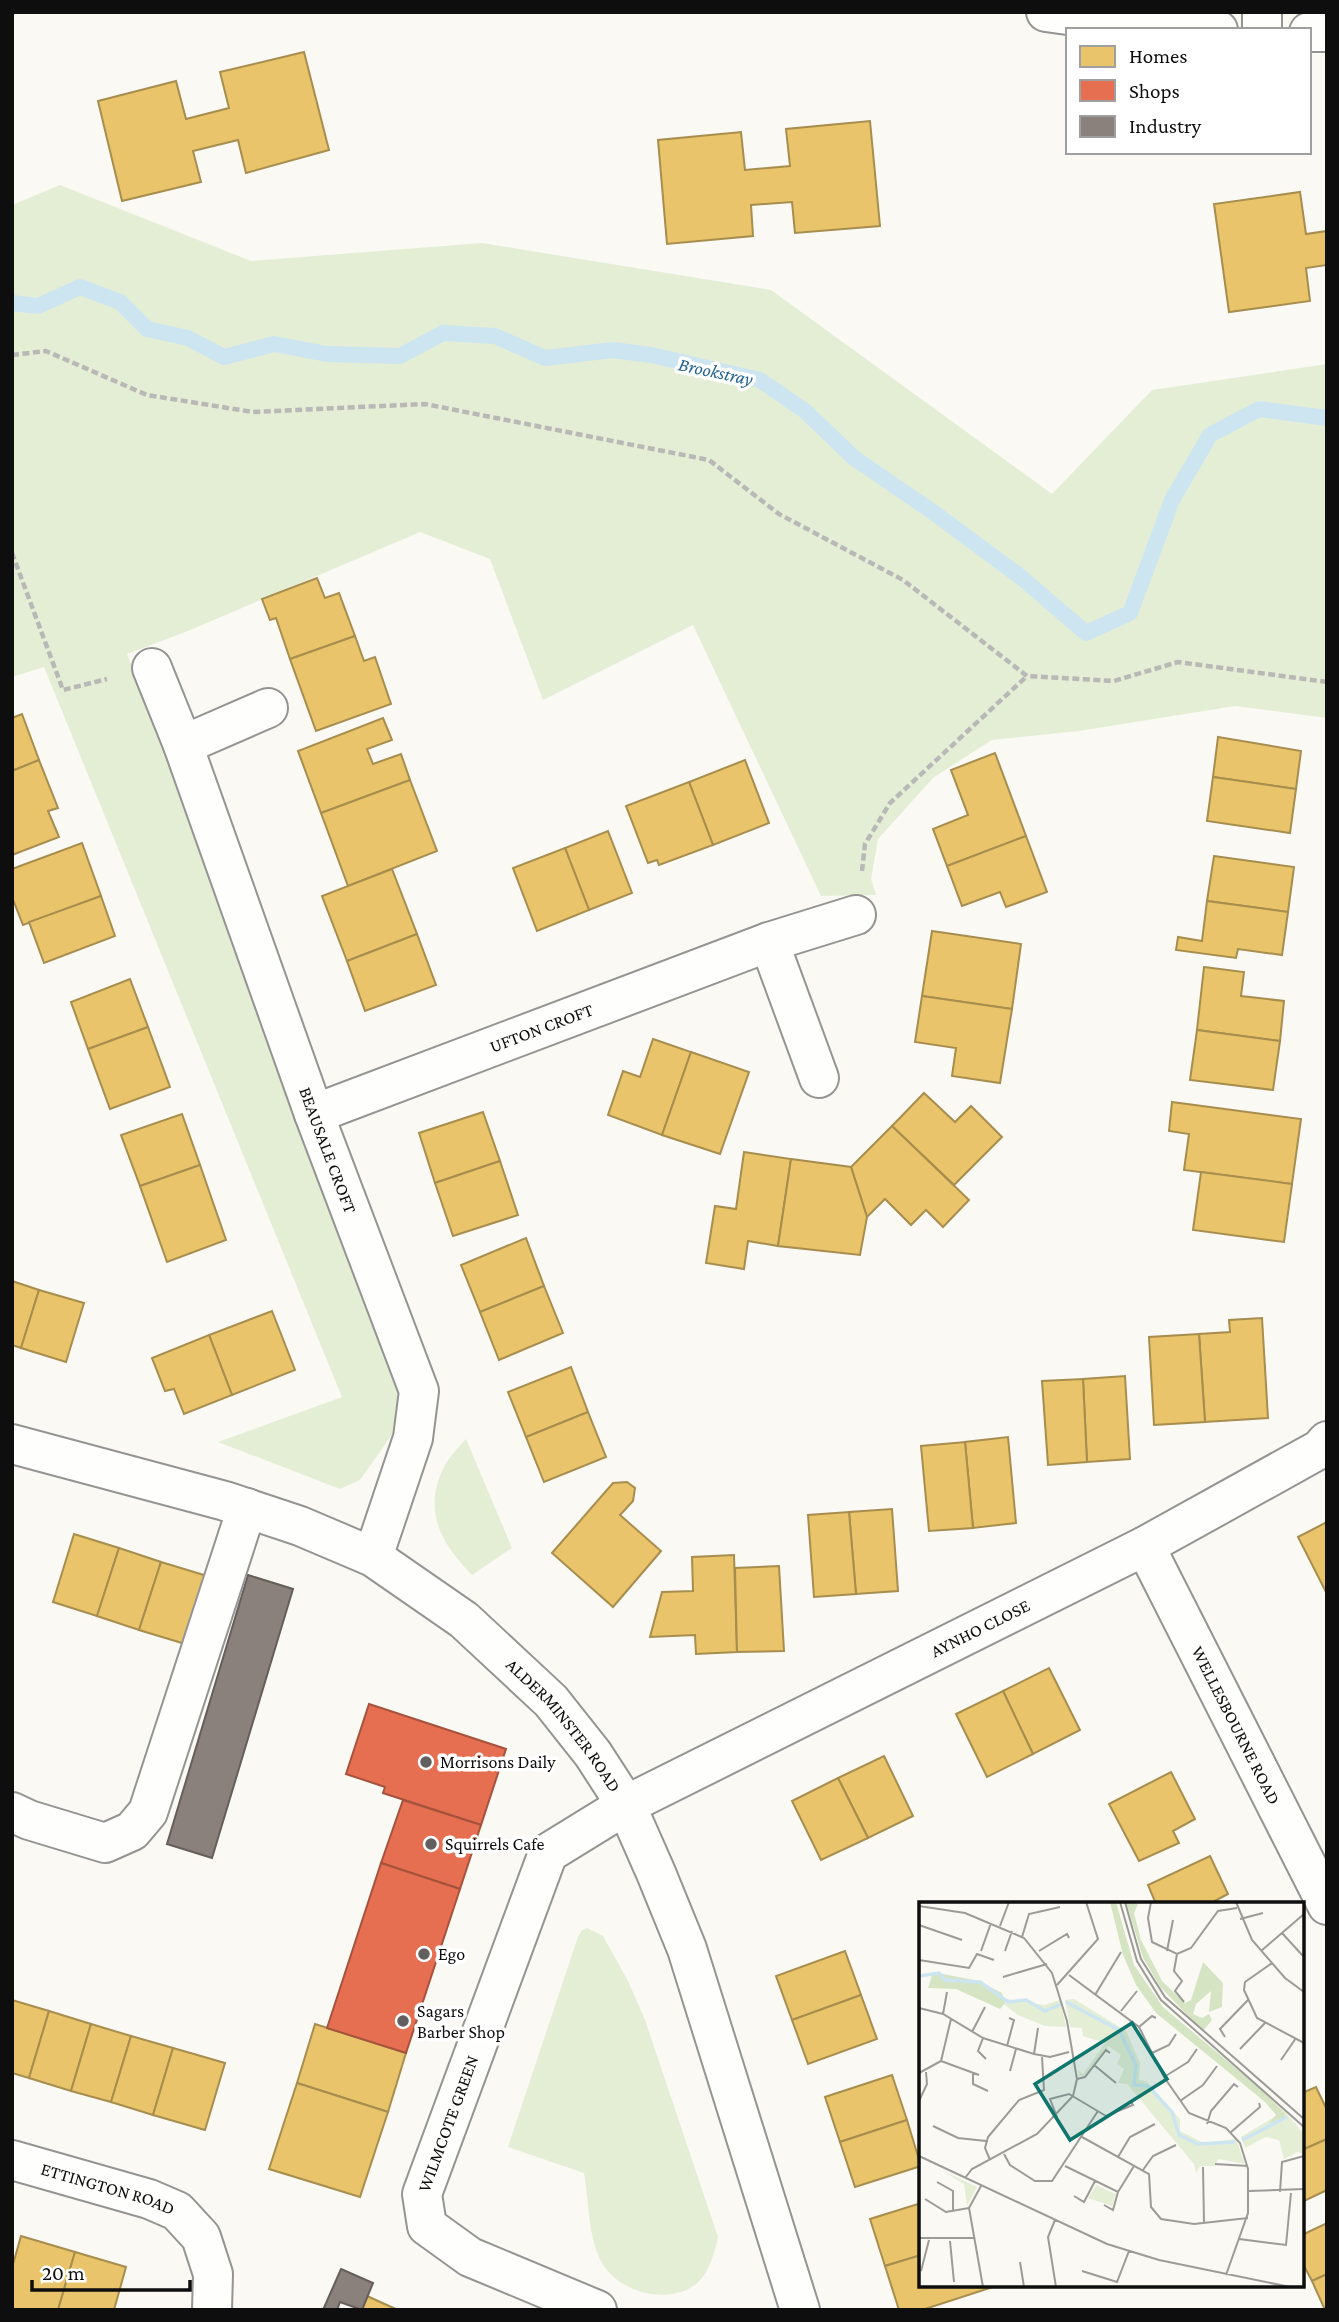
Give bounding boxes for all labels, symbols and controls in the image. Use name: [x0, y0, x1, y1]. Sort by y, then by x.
legend: [1066, 28, 1311, 154]
text: Homes: [1129, 44, 1188, 68]
text: Shops: [1129, 79, 1180, 103]
text: Industry: [1129, 114, 1202, 138]
water label: Brookstray: [677, 353, 755, 390]
street label: UFTON CROFT: [487, 999, 596, 1057]
street label: BEAUSALE CROFT: [295, 1084, 361, 1216]
street label: AYNHO CLOSE: [927, 1595, 1033, 1661]
street label: WELLESBOURNE ROAD: [1187, 1643, 1284, 1808]
street label: ALDERMINSTER ROAD: [502, 1654, 625, 1796]
place label: Morrisons Daily: [440, 1752, 556, 1772]
marker: Morrisons Daily: [418, 1754, 434, 1770]
place label: Squirrels Cafe: [445, 1834, 544, 1854]
marker: Squirrels Cafe: [423, 1836, 439, 1852]
inset map: [919, 1902, 1304, 2287]
place label: Ego: [438, 1944, 465, 1964]
marker: Ego: [416, 1946, 432, 1962]
place label: Sagars Barber Shop: [417, 2001, 505, 2042]
marker: Sagars Barber Shop: [395, 2013, 411, 2029]
street label: WILMCOTE GREEN: [414, 2052, 482, 2195]
street label: ETTINGTON ROAD: [39, 2159, 178, 2219]
scale bar: [32, 2248, 189, 2292]
text: 20 m: [42, 2261, 85, 2285]

